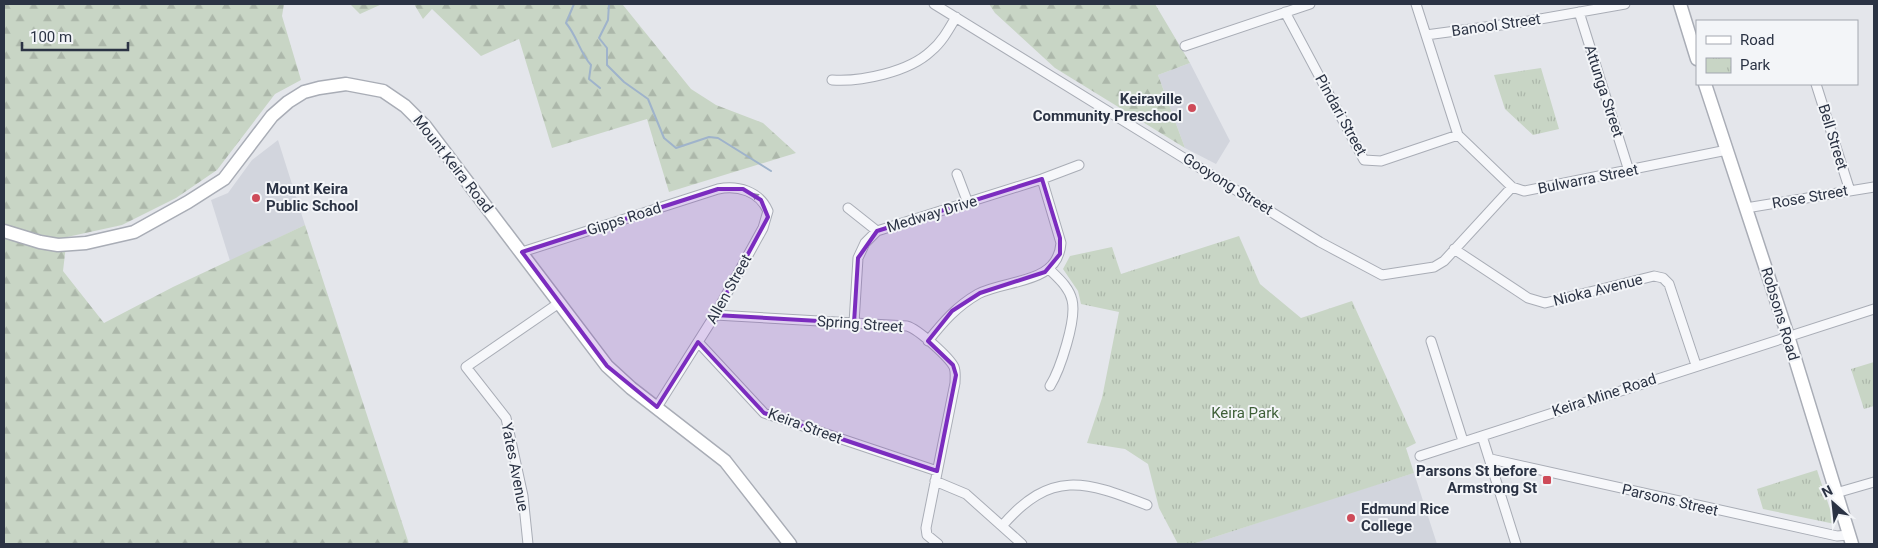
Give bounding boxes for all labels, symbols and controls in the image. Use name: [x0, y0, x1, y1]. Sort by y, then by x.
street label: Banool Street: [1450, 10, 1542, 40]
scale bar: [22, 20, 129, 52]
legend: [1696, 20, 1858, 85]
text: 100 m: [30, 28, 72, 46]
text: Road: [1740, 31, 1774, 49]
street label: Attunga Street: [1581, 43, 1627, 139]
text: Park: [1740, 56, 1771, 74]
street label: Pindari Street: [1311, 71, 1371, 159]
place label: Keiraville Community Preschool: [1033, 90, 1182, 125]
marker: Keiraville Community Preschool: [1186, 102, 1198, 114]
street label: Bell Street: [1814, 102, 1852, 172]
street label: Mount Keira Road: [409, 112, 497, 216]
street label: Gooyong Street: [1180, 149, 1276, 219]
street label: Bulwarra Street: [1536, 160, 1640, 198]
place label: Mount Keira Public School: [266, 180, 358, 215]
street label: Rose Street: [1771, 181, 1849, 213]
marker: Mount Keira Public School: [250, 192, 262, 204]
street label: Medway Drive: [885, 192, 979, 236]
one-way arrow: [751, 193, 764, 204]
street label: Gipps Road: [585, 199, 663, 239]
street label: Allen Street: [703, 251, 755, 327]
street label: Robsons Road: [1757, 265, 1803, 363]
street label: Nioka Avenue: [1551, 270, 1645, 310]
street label: Spring Street: [816, 312, 904, 336]
street label: Keira Mine Road: [1550, 370, 1658, 420]
street label: Keira Street: [766, 404, 844, 448]
park label: Keira Park: [1211, 404, 1279, 422]
street label: Yates Avenue: [498, 421, 532, 513]
place label: Parsons St before Armstrong St: [1416, 462, 1537, 497]
marker: Parsons St before Armstrong St: [1541, 474, 1553, 486]
north arrow: [1808, 478, 1858, 528]
street label: Parsons Street: [1620, 480, 1720, 520]
text: N: [1819, 482, 1835, 501]
place label: Edmund Rice College: [1361, 500, 1449, 535]
marker: Edmund Rice College: [1345, 512, 1357, 524]

